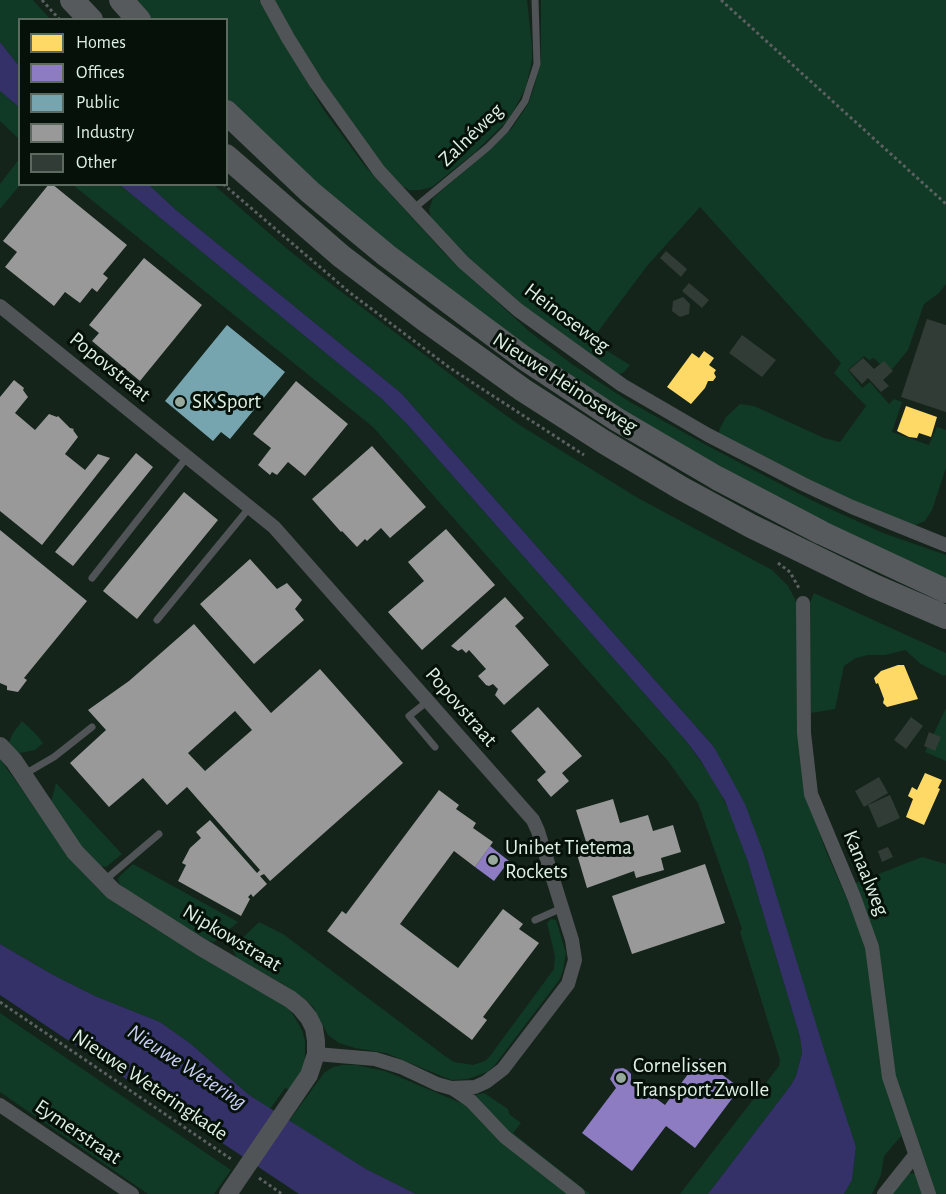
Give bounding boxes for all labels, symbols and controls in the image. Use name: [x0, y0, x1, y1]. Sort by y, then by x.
legend: [18, 18, 228, 186]
text: Homes: [76, 34, 126, 52]
text: Offices: [76, 64, 125, 82]
text: Public: [76, 94, 119, 112]
street label: Zalnéweg: [433, 98, 509, 172]
text: Industry: [76, 124, 135, 142]
text: Other: [76, 154, 117, 172]
street label: Heinoseweg: [519, 278, 615, 358]
street label: Popovstraat: [64, 327, 156, 407]
street label: Nieuwe Heinoseweg: [488, 327, 642, 439]
place label: SK Sport: [192, 389, 261, 415]
marker: SK Sport: [173, 395, 187, 409]
street label: Popovstraat: [420, 662, 502, 752]
street label: Kanaalweg: [838, 827, 894, 919]
place label: Unibet Tietema Rockets: [505, 835, 632, 885]
marker: Unibet Tietema Rockets: [486, 853, 500, 867]
street label: Nipkowstraat: [178, 899, 286, 977]
water label: Nieuwe Wetering: [122, 1019, 252, 1115]
street label: Nieuwe Weteringkade: [67, 1024, 233, 1146]
place label: Cornelissen Transport Zwolle: [633, 1053, 769, 1103]
marker: Cornelissen Transport Zwolle: [614, 1071, 628, 1085]
street label: Eymerstraat: [30, 1094, 126, 1170]

